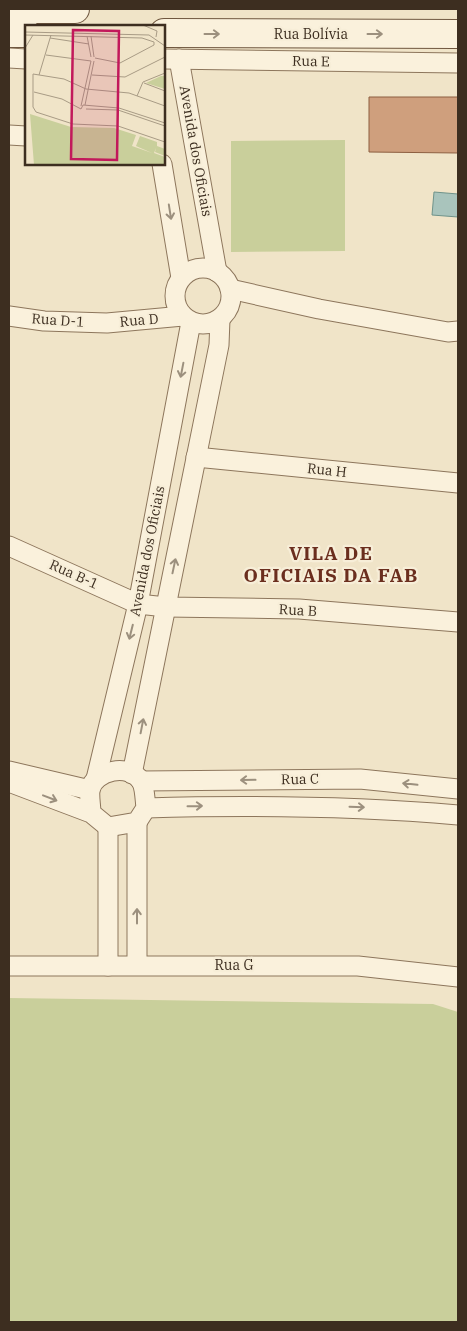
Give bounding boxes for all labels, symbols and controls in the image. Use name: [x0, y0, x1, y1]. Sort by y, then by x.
inset map: [25, 25, 165, 165]
street label: Rua Bolívia: [274, 25, 349, 43]
one-way arrow: [204, 29, 220, 39]
one-way arrow: [366, 29, 383, 39]
street label: Rua E: [292, 52, 330, 70]
street label: Avenida dos Oficiais: [176, 84, 216, 218]
one-way arrow: [166, 203, 176, 219]
street label: Rua D-1: [31, 309, 85, 331]
street label: Rua D: [119, 309, 159, 331]
one-way arrow: [176, 361, 186, 377]
street label: Rua H: [306, 459, 348, 481]
street label: Avenida dos Oficiais: [126, 484, 169, 618]
district label: VILA DE OFICIAIS DA FAB: [244, 541, 418, 587]
street label: Rua B-1: [47, 555, 101, 593]
one-way arrow: [170, 559, 179, 575]
street label: Rua B: [278, 600, 318, 620]
one-way arrow: [126, 624, 135, 640]
one-way arrow: [138, 718, 147, 734]
street label: Rua C: [281, 770, 319, 788]
one-way arrow: [240, 775, 256, 785]
one-way arrow: [402, 779, 418, 789]
one-way arrow: [42, 794, 57, 803]
one-way arrow: [187, 802, 203, 811]
one-way arrow: [349, 803, 365, 812]
one-way arrow: [132, 908, 142, 924]
street label: Rua G: [215, 956, 254, 974]

